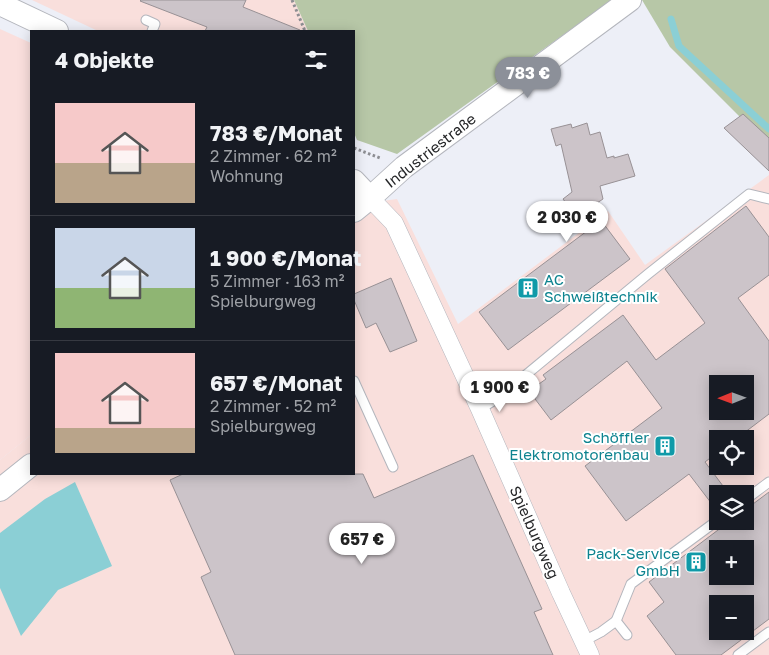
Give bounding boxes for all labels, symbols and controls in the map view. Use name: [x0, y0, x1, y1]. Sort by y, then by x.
icon: filters: [302, 46, 330, 74]
text: 4 Objekte: [55, 47, 154, 73]
pin: 783 €: [493, 56, 563, 99]
text: 783 €: [506, 63, 550, 83]
street label: Industriestraße: [381, 109, 479, 191]
text: 783 €/Monat: [210, 120, 342, 146]
icon: home: [95, 123, 155, 183]
text: 2 Zimmer · 62 m²: [210, 146, 337, 166]
text: Wohnung: [210, 166, 283, 186]
pin: 2 030 €: [521, 200, 613, 243]
text: 2 030 €: [537, 207, 597, 227]
text: 1 900 €/Monat: [210, 245, 361, 271]
icon: home: [95, 248, 155, 308]
place label: AC Schweißtechnik: [544, 270, 658, 305]
text: 5 Zimmer · 163 m²: [210, 271, 345, 291]
building icon: AC Schweißtechnik: [516, 276, 540, 300]
text: Spielburgweg: [210, 291, 316, 311]
text: 657 €/Monat: [210, 370, 342, 396]
pin: 1 900 €: [454, 370, 546, 413]
icon: home: [95, 373, 155, 433]
north arrow: [709, 375, 754, 420]
map controls: [709, 375, 754, 640]
text: 1 900 €: [471, 377, 529, 397]
text: 2 Zimmer · 52 m²: [210, 396, 336, 416]
text: Spielburgweg: [210, 416, 316, 436]
place label: Schöffler Elektromotorenbau: [509, 428, 649, 463]
button: locate: [709, 430, 754, 475]
building icon: Schöffler Elektromotorenbau: [653, 434, 677, 458]
street label: Spielburgweg: [507, 483, 563, 581]
button: layers: [709, 485, 754, 530]
pin: 657 €: [327, 522, 397, 565]
text: 657 €: [340, 529, 384, 549]
button: +: [709, 540, 754, 585]
place label: Pack-Service GmbH: [586, 544, 680, 579]
building icon: Pack-Service GmbH: [684, 550, 708, 574]
button: −: [709, 595, 754, 640]

